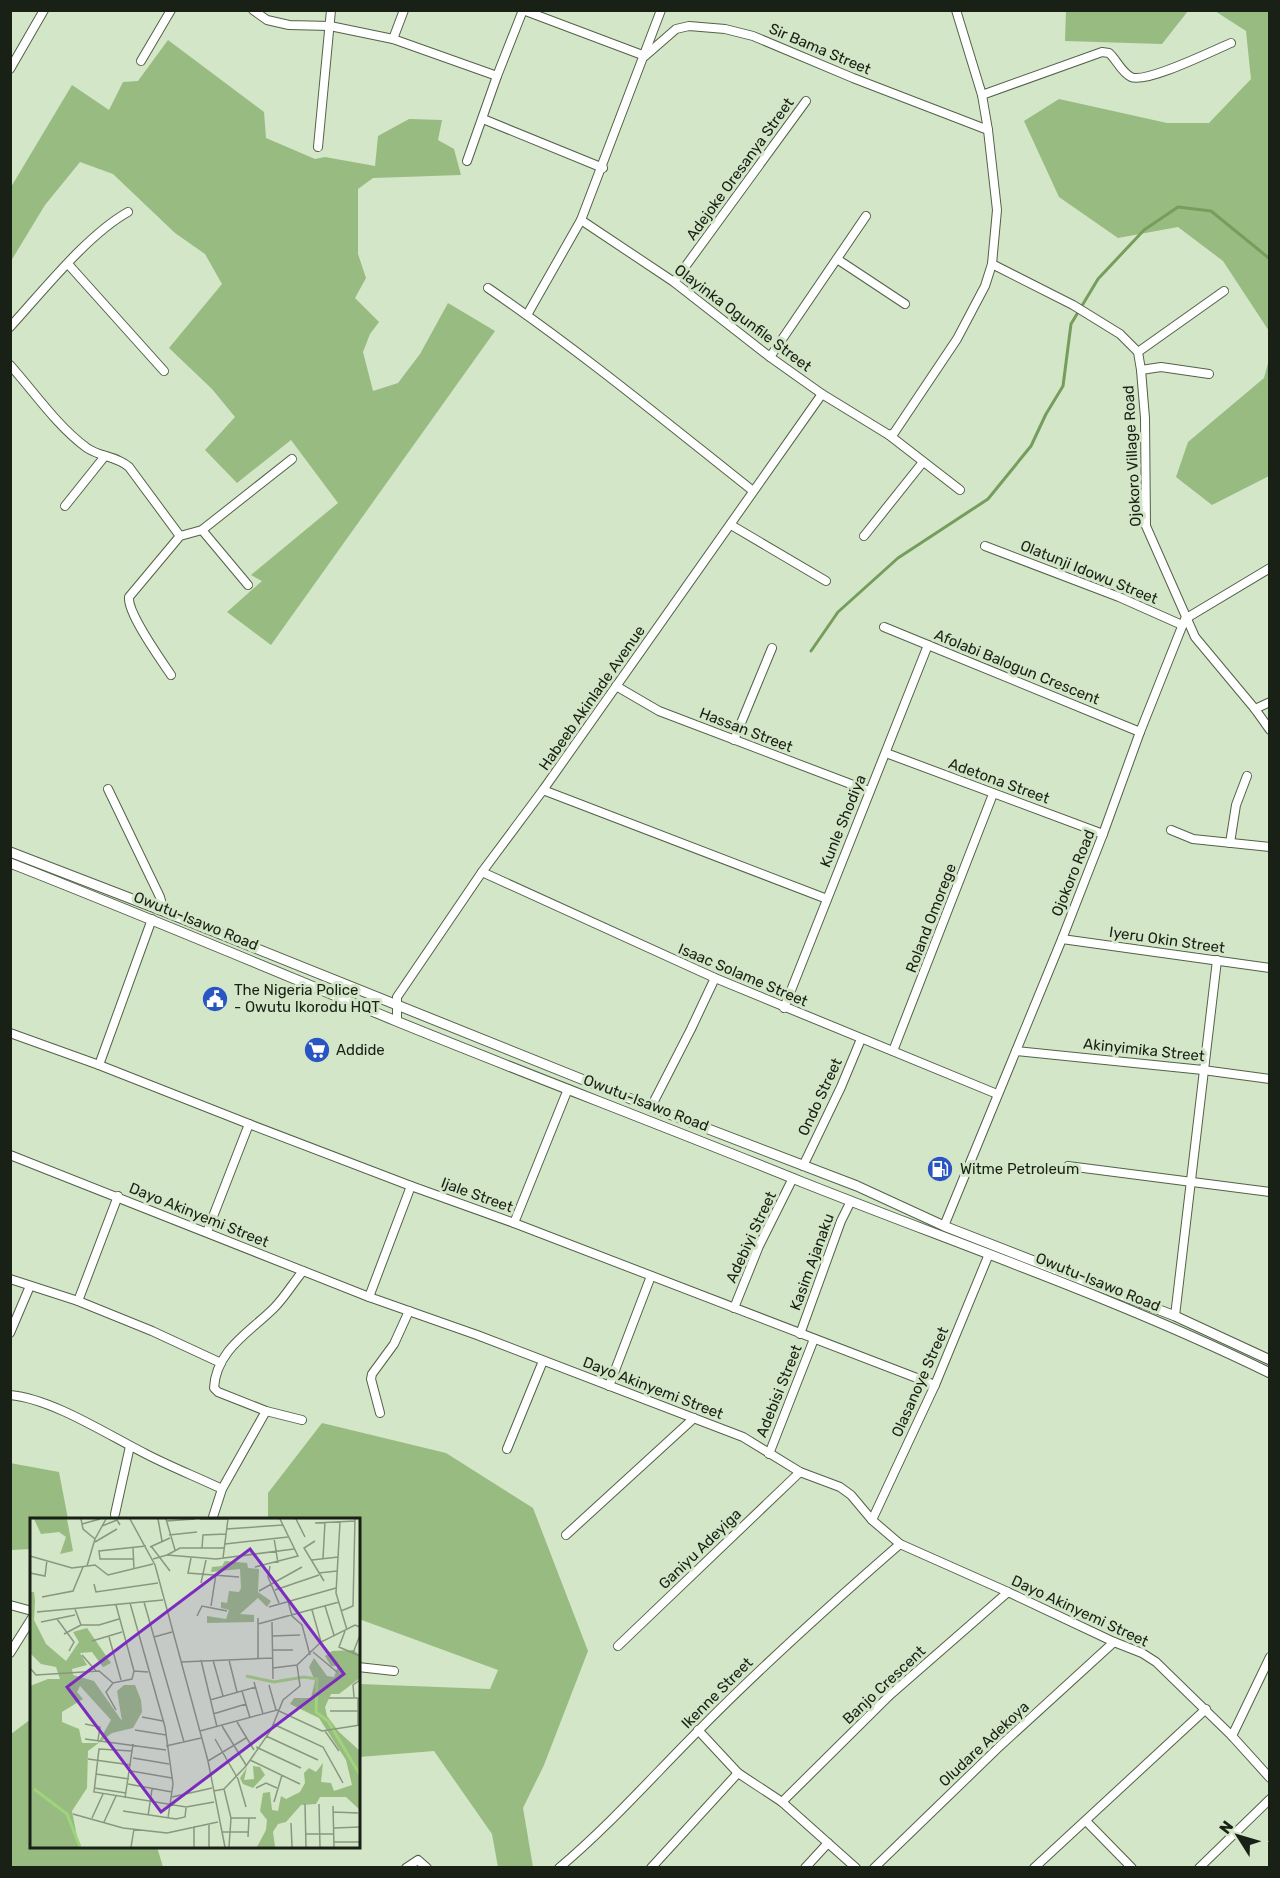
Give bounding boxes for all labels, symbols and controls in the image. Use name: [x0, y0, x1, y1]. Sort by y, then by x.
street label: Sir Bama Street: [766, 19, 874, 79]
street label: Adejoke Oresanya Street: [682, 94, 798, 244]
street label: Olayinka Ogunfile Street: [671, 261, 815, 375]
street label: Ojokoro Village Road: [1119, 385, 1145, 527]
street label: Olatunji Idowu Street: [1018, 536, 1160, 608]
street label: Habeeb Akinlade Avenue: [535, 622, 649, 774]
street label: Afolabi Balogun Crescent: [932, 626, 1102, 708]
street label: Hassan Street: [697, 704, 795, 756]
street label: Adetona Street: [946, 754, 1052, 808]
street label: Kunle Shodiya: [816, 772, 870, 870]
street label: Ojokoro Road: [1047, 827, 1099, 919]
street label: Roland Omorege: [902, 861, 960, 975]
street label: Owutu-Isawo Road: [131, 888, 261, 954]
street label: Iyeru Okin Street: [1108, 923, 1226, 957]
street label: Isaac Solame Street: [676, 940, 811, 1010]
place label: The Nigeria Police - Owutu Ikorodu HQT: [234, 981, 380, 1016]
public building icon: The Nigeria Police - Owutu Ikorodu HQT: [200, 984, 230, 1014]
supermarket icon: Addide: [302, 1035, 332, 1065]
street label: Akinyimika Street: [1082, 1035, 1206, 1065]
place label: Addide: [336, 1041, 385, 1059]
street label: Ondo Street: [794, 1055, 846, 1139]
street label: Owutu-Isawo Road: [581, 1071, 711, 1135]
fuel station icon: Witme Petroleum: [925, 1154, 955, 1184]
place label: Witme Petroleum: [960, 1160, 1079, 1178]
street label: Ijale Street: [438, 1174, 516, 1216]
street label: Dayo Akinyemi Street: [127, 1179, 272, 1251]
street label: Adebiyi Street: [722, 1188, 780, 1286]
street label: Kasim Ajanaku: [786, 1211, 838, 1313]
street label: Owutu-Isawo Road: [1033, 1249, 1163, 1315]
street label: Olasanoye Street: [888, 1324, 952, 1440]
street label: Adebisi Street: [752, 1342, 806, 1440]
street label: Dayo Akinyemi Street: [580, 1353, 726, 1423]
street label: Ganiyu Adeyiga: [655, 1505, 745, 1593]
inset map: [30, 1518, 360, 1848]
street label: Dayo Akinyemi Street: [1009, 1571, 1151, 1651]
street label: Banjo Crescent: [839, 1642, 929, 1728]
street label: Ikenne Street: [678, 1653, 757, 1732]
street label: Oludare Adekoya: [935, 1698, 1033, 1790]
north arrow: [1208, 1806, 1268, 1866]
text: N: [1215, 1817, 1237, 1838]

